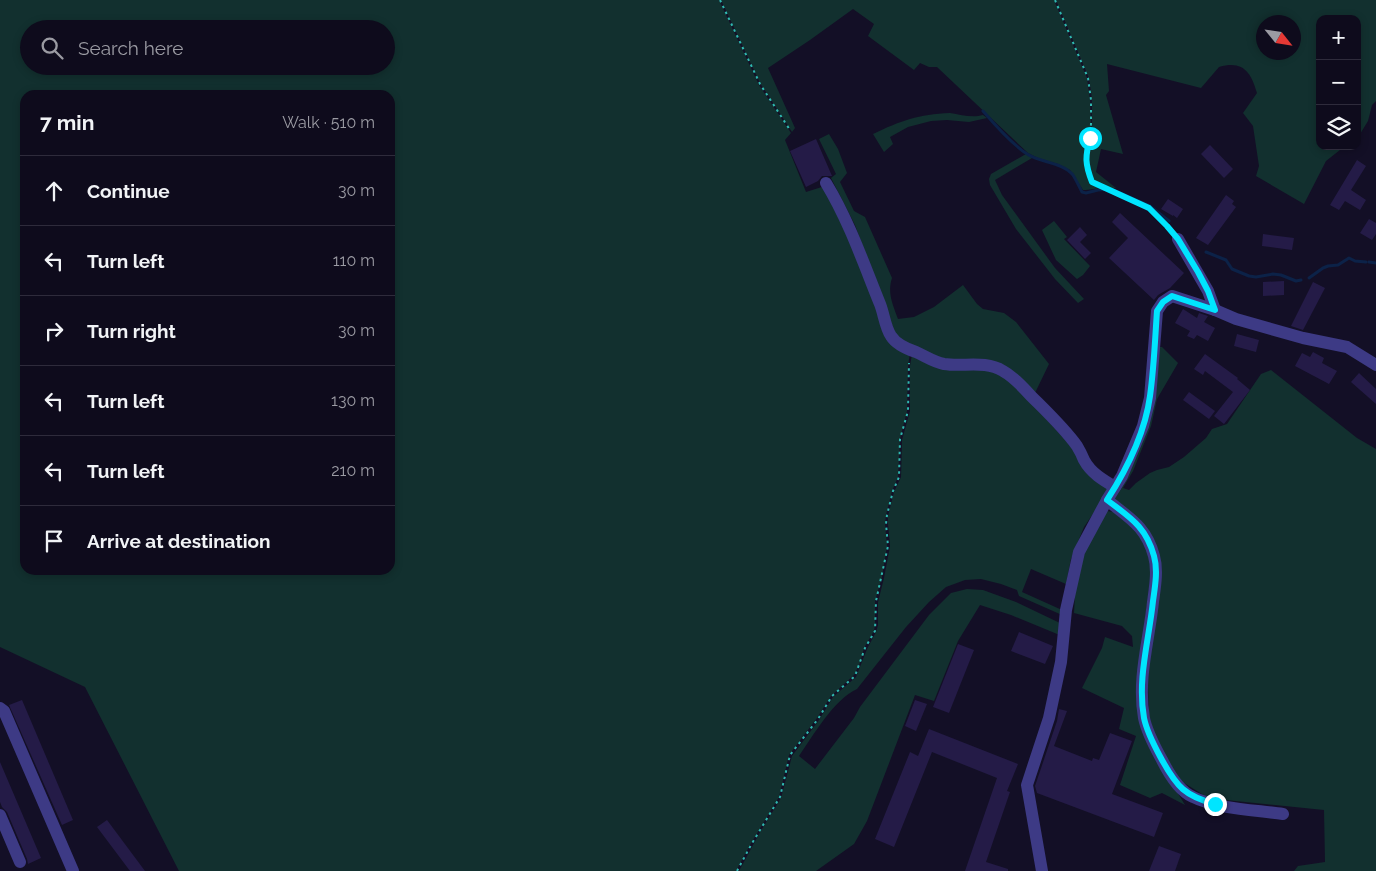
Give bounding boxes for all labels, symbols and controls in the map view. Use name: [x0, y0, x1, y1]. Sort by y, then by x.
north arrow: [1256, 15, 1301, 60]
map controls: [1316, 15, 1361, 150]
button: +: [1316, 15, 1361, 60]
search box: [20, 20, 395, 75]
icon: search: [38, 34, 66, 62]
text: Search here: [78, 37, 184, 59]
button: −: [1316, 60, 1361, 105]
button: layers: [1316, 105, 1361, 150]
text: 7 min: [40, 110, 94, 135]
text: Walk · 510 m: [282, 113, 375, 132]
route start: [1079, 127, 1102, 150]
icon: ahead: [40, 177, 68, 205]
text: Continue: [87, 180, 170, 202]
text: 30 m: [338, 181, 375, 200]
icon: left: [40, 247, 68, 275]
text: Turn left: [87, 250, 164, 272]
text: 110 m: [333, 251, 375, 270]
icon: right: [40, 317, 68, 345]
text: Turn right: [87, 320, 176, 342]
text: 30 m: [338, 321, 375, 340]
icon: left: [40, 387, 68, 415]
text: Turn left: [87, 390, 164, 412]
text: 130 m: [331, 391, 375, 410]
icon: left: [40, 457, 68, 485]
text: Turn left: [87, 460, 164, 482]
text: 210 m: [331, 461, 375, 480]
icon: arrive: [40, 527, 68, 555]
text: Arrive at destination: [87, 530, 271, 552]
route end: [1204, 793, 1227, 816]

